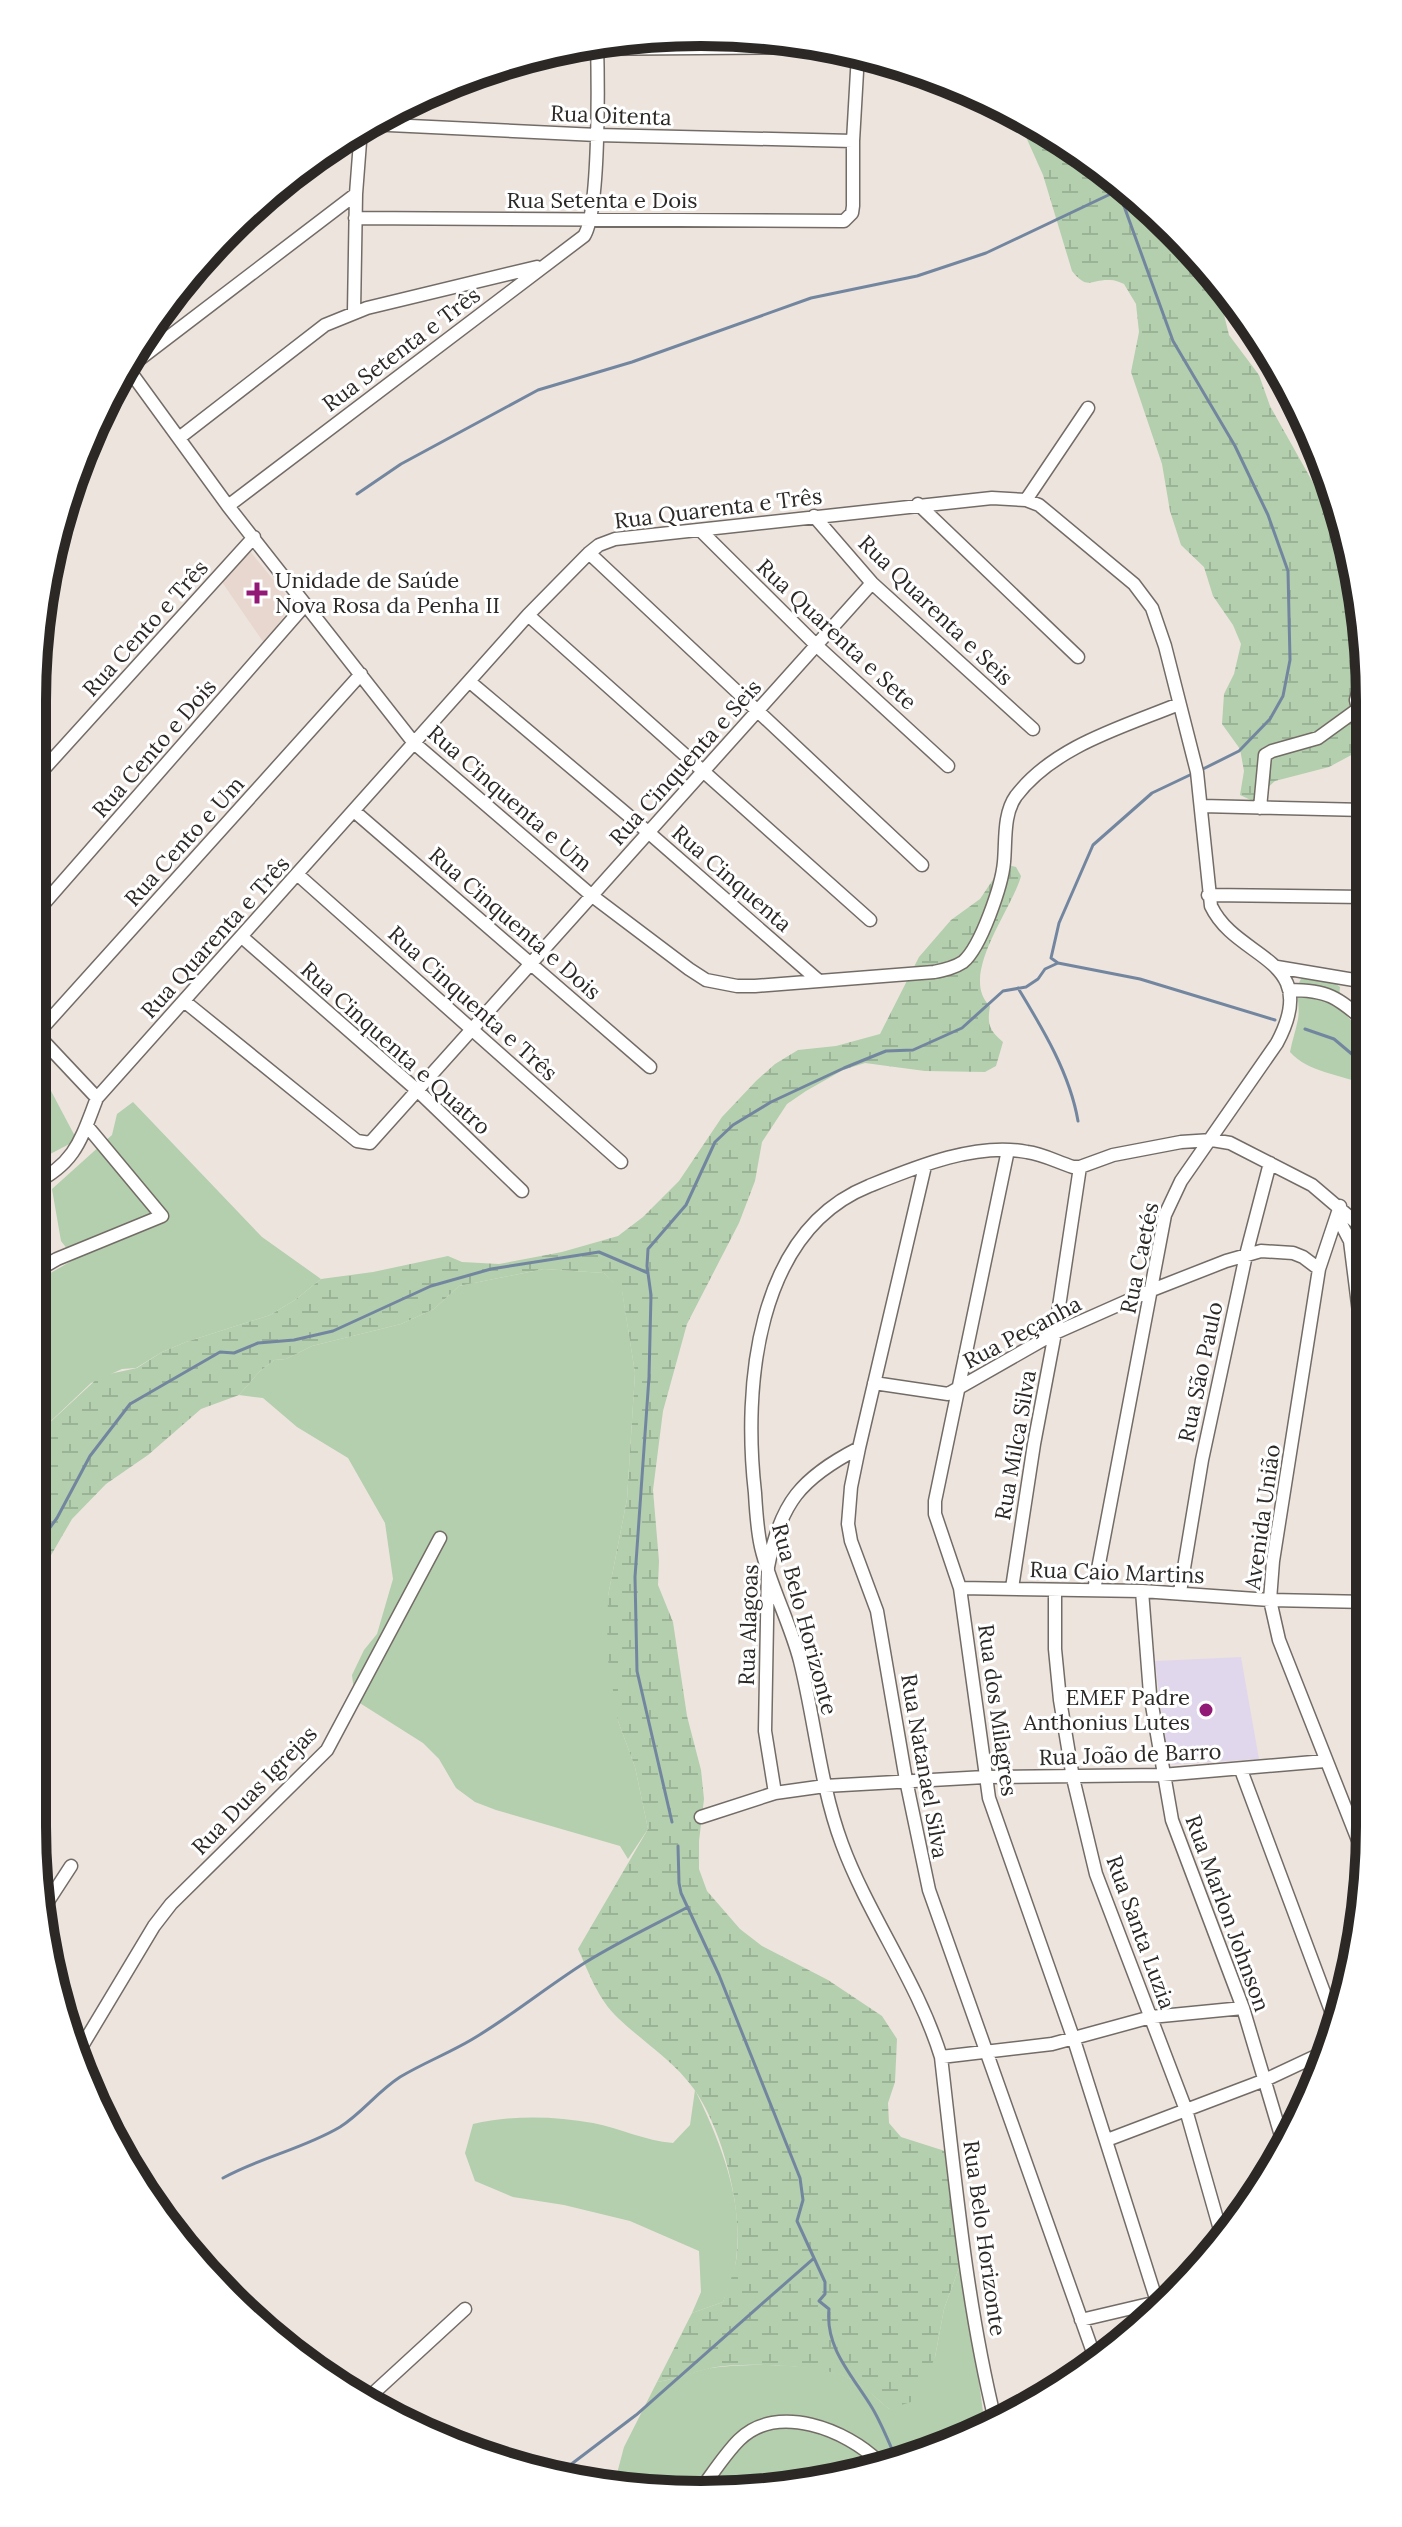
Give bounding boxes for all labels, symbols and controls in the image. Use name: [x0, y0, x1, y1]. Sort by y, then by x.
street label: Rua Oitenta: [550, 99, 672, 131]
street label: Rua Setenta e Dois: [507, 186, 697, 214]
street label: Rua Setenta e Três: [316, 280, 486, 418]
street label: Rua Quarenta e Três: [613, 481, 823, 535]
street label: Rua Quarenta e Seis: [853, 529, 1019, 691]
street label: Rua Quarenta e Sete: [751, 553, 923, 715]
street label: Rua Cento e Três: [76, 554, 214, 702]
place label: Unidade de Saúde Nova Rosa da Penha II: [275, 566, 500, 619]
marker: Unidade de Saúde Nova Rosa da Penha II: [246, 582, 268, 604]
street label: Rua Cento e Dois: [86, 673, 222, 823]
street label: Rua Cinquenta e Seis: [603, 673, 767, 851]
street label: Rua Cinquenta e Um: [422, 719, 598, 877]
street label: Rua Cento e Um: [118, 770, 250, 912]
street label: Rua Cinquenta: [666, 818, 798, 938]
street label: Rua Cinquenta e Dois: [423, 841, 607, 1005]
street label: Rua Quarenta e Três: [135, 850, 295, 1024]
street label: Rua Cinquenta e Três: [382, 919, 564, 1087]
street label: Rua Cinquenta e Quatro: [295, 955, 497, 1141]
street label: Rua Caetés: [1114, 1200, 1164, 1316]
street label: Rua Peçanha: [958, 1289, 1086, 1375]
street label: Rua São Paulo: [1171, 1299, 1229, 1445]
street label: Rua Milca Silva: [988, 1368, 1042, 1522]
street label: Avenida União: [1238, 1443, 1286, 1592]
street label: Rua Belo Horizonte: [766, 1520, 844, 1718]
street label: Rua Caio Martins: [1029, 1555, 1205, 1589]
street label: Rua Alagoas: [732, 1564, 764, 1686]
street label: Rua dos Milagres: [972, 1622, 1024, 1798]
street label: Rua Natanael Silva: [895, 1672, 955, 1860]
place label: EMEF Padre Anthonius Lutes: [1022, 1683, 1190, 1736]
marker: EMEF Padre Anthonius Lutes: [1197, 1701, 1215, 1719]
street label: Rua Duas Igrejas: [185, 1720, 323, 1860]
street label: Rua João de Barro: [1038, 1737, 1222, 1771]
street label: Rua Marlon Johnson: [1179, 1811, 1277, 2015]
street label: Rua Santa Luzia: [1100, 1851, 1182, 2013]
street label: Rua Belo Horizonte: [957, 2138, 1013, 2338]

